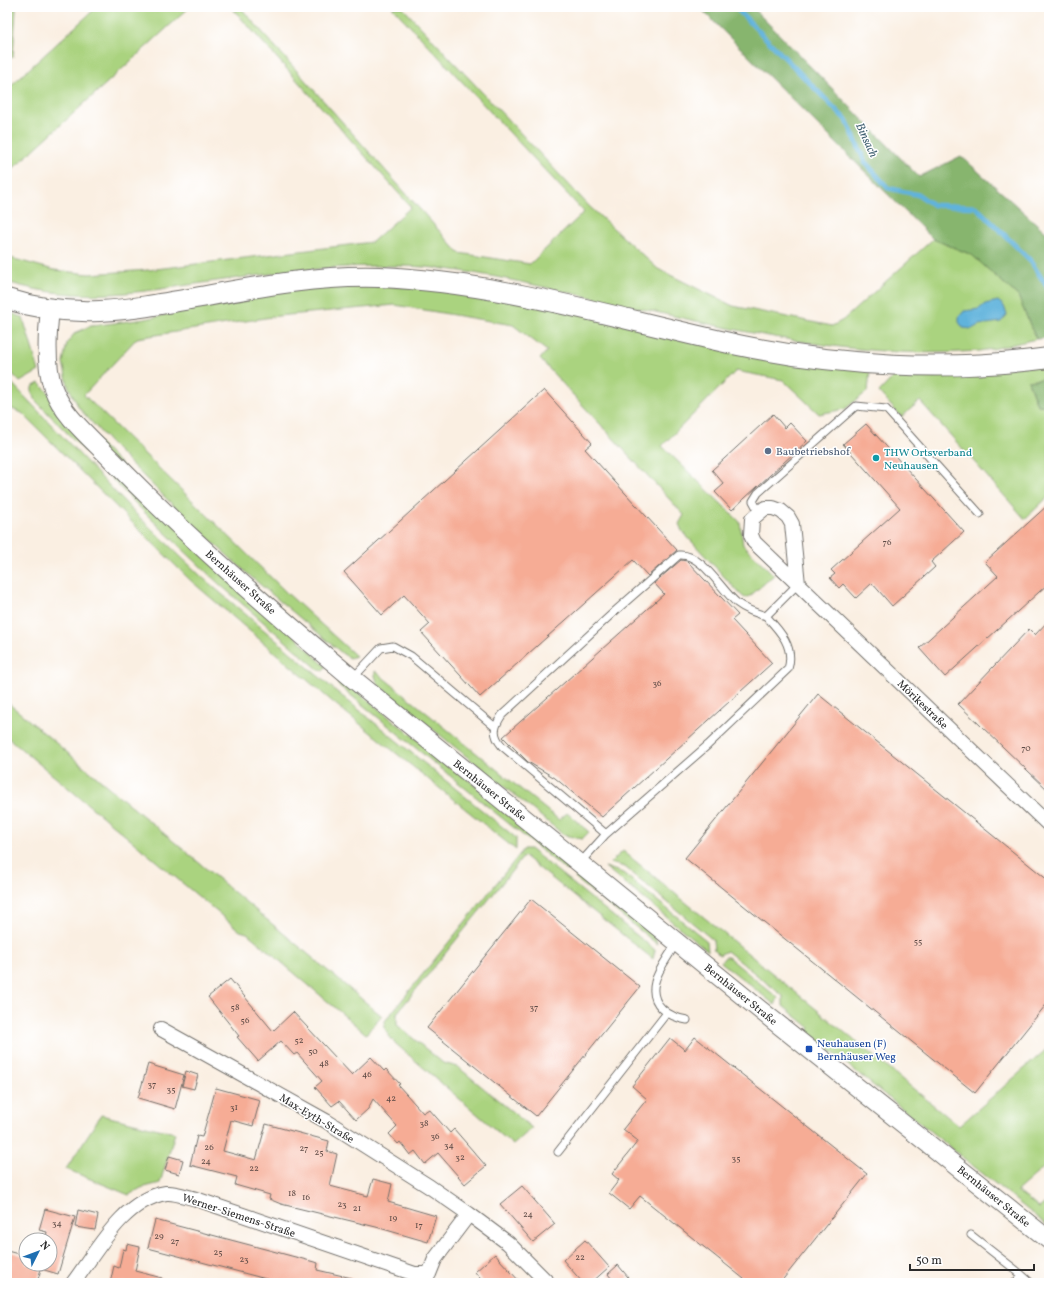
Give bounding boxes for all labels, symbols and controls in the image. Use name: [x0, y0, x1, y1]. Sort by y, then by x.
water label: Binsach: [851, 120, 881, 160]
place label: Baubetriebshof: [776, 445, 851, 460]
marker: Baubetriebshof: [763, 446, 773, 456]
place label: THW Ortsverband Neuhausen: [884, 446, 972, 474]
marker: THW Ortsverband Neuhausen: [871, 453, 881, 463]
house number: 76: [883, 536, 892, 549]
street label: Bernhäuser Straße: [202, 547, 278, 619]
house number: 36: [652, 677, 662, 690]
street label: Mörikestraße: [893, 677, 951, 733]
house number: 70: [1021, 742, 1031, 755]
street label: Bernhäuser Straße: [449, 757, 529, 825]
house number: 55: [914, 935, 922, 948]
street label: Bernhäuser Straße: [700, 961, 780, 1029]
house number: 58: [231, 1001, 240, 1014]
house number: 37: [530, 1001, 538, 1014]
house number: 56: [241, 1014, 250, 1027]
house number: 52: [294, 1034, 304, 1047]
place label: Neuhausen (F) Bernhäuser Weg: [817, 1037, 896, 1065]
marker: Neuhausen (F) Bernhäuser Weg: [804, 1044, 814, 1054]
house number: 50: [308, 1045, 318, 1058]
house number: 48: [319, 1057, 329, 1070]
house number: 46: [362, 1068, 372, 1081]
house number: 37: [148, 1078, 156, 1091]
house number: 35: [167, 1083, 175, 1096]
street label: Max-Eyth-Straße: [276, 1091, 356, 1148]
house number: 42: [386, 1092, 396, 1105]
house number: 31: [230, 1101, 238, 1114]
house number: 38: [419, 1117, 429, 1130]
house number: 36: [430, 1130, 440, 1143]
house number: 34: [444, 1139, 454, 1152]
house number: 26: [204, 1141, 214, 1154]
house number: 27: [300, 1142, 308, 1155]
house number: 25: [314, 1146, 324, 1159]
house number: 32: [455, 1151, 465, 1164]
house number: 35: [732, 1152, 740, 1165]
house number: 24: [201, 1155, 211, 1168]
house number: 22: [249, 1162, 259, 1175]
street label: Bernhäuser Straße: [953, 1163, 1033, 1231]
house number: 18: [288, 1187, 296, 1200]
street label: Werner-Siemens-Straße: [180, 1191, 297, 1242]
house number: 16: [302, 1191, 310, 1204]
house number: 23: [337, 1198, 347, 1211]
house number: 21: [353, 1202, 361, 1215]
house number: 24: [523, 1208, 533, 1221]
house number: 19: [389, 1212, 397, 1225]
house number: 34: [52, 1217, 62, 1230]
house number: 17: [415, 1219, 423, 1232]
house number: 29: [154, 1230, 164, 1243]
north arrow: [18, 1232, 58, 1272]
house number: 27: [171, 1235, 179, 1248]
text: N: [36, 1238, 53, 1254]
house number: 25: [213, 1246, 223, 1259]
scale bar: [910, 1246, 1034, 1272]
house number: 22: [575, 1251, 585, 1264]
house number: 23: [239, 1253, 249, 1266]
text: 50 m: [916, 1253, 942, 1269]

